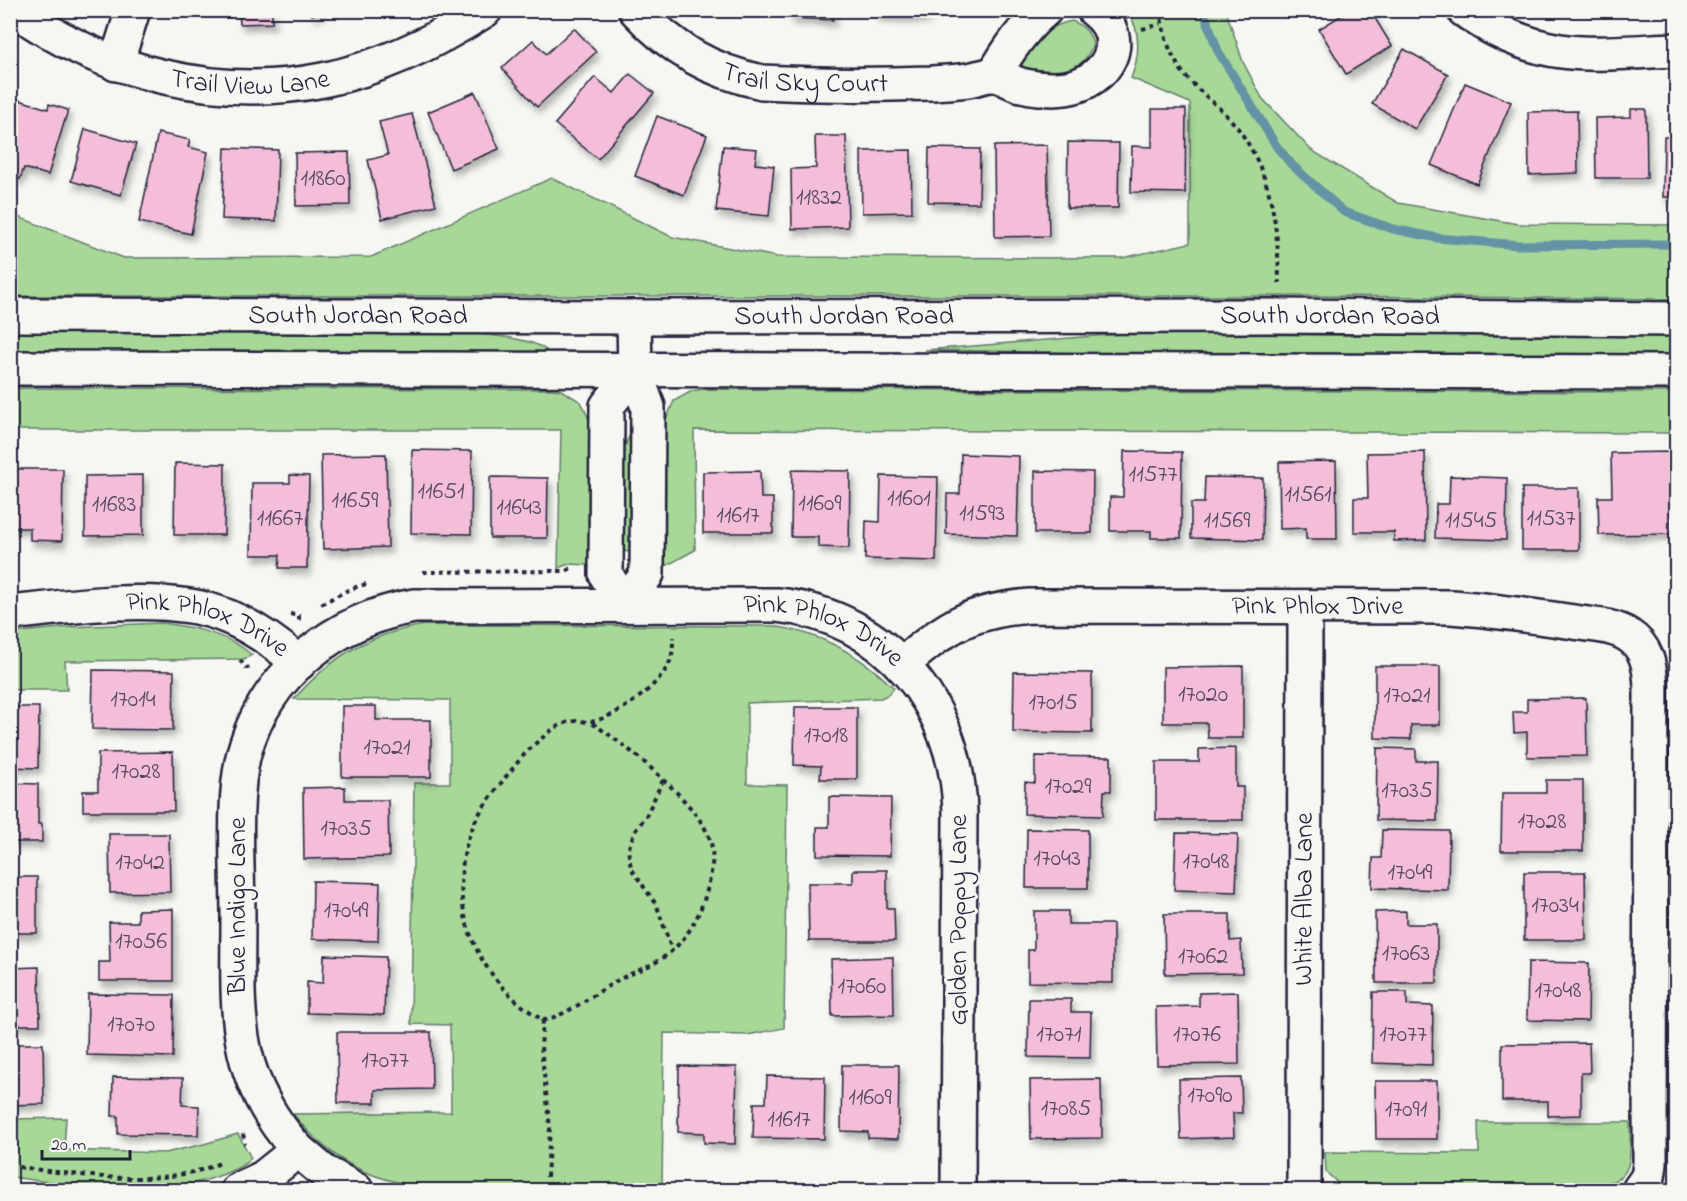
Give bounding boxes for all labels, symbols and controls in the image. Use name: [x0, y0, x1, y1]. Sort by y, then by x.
street label: Trail Sky Court: [716, 52, 888, 104]
street label: Trail View Lane: [167, 59, 334, 106]
house number: 11860: [300, 162, 346, 197]
house number: 11832: [796, 181, 842, 216]
street label: South Jordan Road: [248, 296, 468, 336]
street label: South Jordan Road: [1220, 296, 1440, 337]
street label: South Jordan Road: [734, 297, 954, 336]
house number: 11577: [1129, 458, 1177, 493]
house number: 11651: [417, 475, 465, 510]
house number: 11561: [1284, 478, 1332, 513]
house number: 11601: [887, 482, 931, 517]
house number: 11659: [332, 484, 379, 519]
house number: 11609: [798, 487, 842, 522]
house number: 11683: [92, 488, 136, 523]
house number: 11643: [496, 491, 542, 526]
house number: 11593: [959, 497, 1005, 532]
house number: 11617: [716, 499, 760, 534]
house number: 11667: [257, 502, 303, 537]
house number: 11537: [1527, 502, 1576, 537]
house number: 11569: [1204, 504, 1251, 539]
house number: 11545: [1445, 504, 1498, 539]
street label: Pink Phlox Drive: [126, 583, 298, 668]
street label: Pink Phlox Drive: [743, 585, 913, 677]
street label: Pink Phlox Drive: [1232, 587, 1404, 626]
house number: 17020: [1178, 678, 1228, 713]
house number: 17021: [1383, 679, 1431, 714]
house number: 17014: [110, 683, 156, 718]
house number: 17015: [1028, 686, 1078, 721]
house number: 17018: [804, 719, 848, 754]
house number: 17021: [363, 731, 411, 766]
house number: 17028: [112, 755, 160, 790]
house number: 17029: [1044, 770, 1092, 805]
house number: 17035: [1381, 774, 1433, 809]
house number: 17028: [1518, 805, 1566, 840]
street label: White Alba Lane: [1285, 811, 1324, 986]
house number: 17035: [320, 812, 372, 847]
street label: Golden Poppy Lane: [940, 814, 979, 1026]
street label: Blue Indigo Lane: [219, 816, 258, 996]
house number: 17043: [1033, 842, 1081, 877]
house number: 17048: [1183, 845, 1229, 880]
house number: 17042: [115, 846, 165, 881]
house number: 17049: [1388, 856, 1433, 891]
house number: 17034: [1531, 889, 1579, 924]
house number: 17049: [324, 894, 369, 929]
house number: 17056: [115, 925, 168, 960]
house number: 17063: [1382, 937, 1430, 972]
house number: 17062: [1178, 940, 1228, 975]
house number: 17060: [838, 970, 886, 1005]
house number: 17048: [1535, 974, 1581, 1009]
house number: 17070: [107, 1008, 155, 1043]
house number: 17071: [1036, 1018, 1082, 1053]
house number: 17076: [1173, 1018, 1222, 1053]
house number: 17077: [1379, 1018, 1427, 1053]
house number: 17077: [361, 1044, 409, 1079]
house number: 17090: [1187, 1079, 1233, 1114]
house number: 11609: [848, 1081, 892, 1116]
house number: 17085: [1041, 1092, 1092, 1127]
house number: 17091: [1385, 1093, 1428, 1128]
house number: 11617: [767, 1103, 811, 1138]
scale bar: [42, 1123, 130, 1161]
text: 20 m: [51, 1133, 86, 1159]

